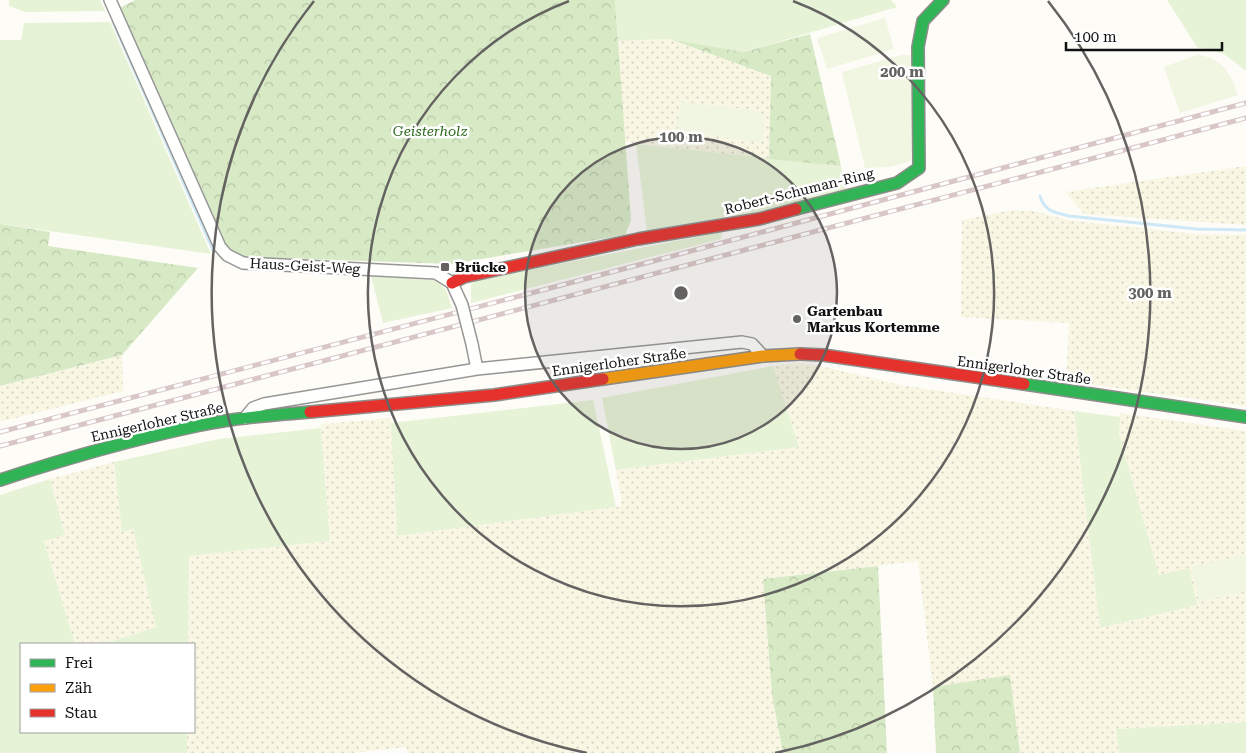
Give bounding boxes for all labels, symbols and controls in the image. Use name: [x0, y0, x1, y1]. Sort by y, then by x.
scale bar: [1066, 20, 1222, 52]
text: 100 m: [1074, 28, 1117, 46]
text: 200 m: [880, 63, 924, 81]
park label: Geisterholz: [393, 123, 467, 139]
text: 100 m: [659, 128, 703, 146]
street label: Robert-Schuman-Ring: [723, 165, 875, 217]
street label: Haus-Geist-Weg: [249, 255, 361, 277]
place label: Brücke: [455, 259, 506, 275]
marker: Brücke: [439, 261, 451, 273]
centre of rings: [672, 284, 690, 302]
text: 300 m: [1128, 284, 1172, 302]
place label: Gartenbau Markus Kortemme: [807, 303, 940, 335]
marker: Gartenbau Markus Kortemme: [791, 313, 803, 325]
street label: Ennigerloher Straße: [551, 345, 687, 379]
street label: Ennigerloher Straße: [956, 353, 1092, 387]
street label: Ennigerloher Straße: [89, 399, 225, 445]
legend: [20, 643, 195, 733]
text: Frei: [65, 654, 93, 672]
text: Zäh: [65, 679, 93, 697]
text: Stau: [65, 704, 98, 722]

